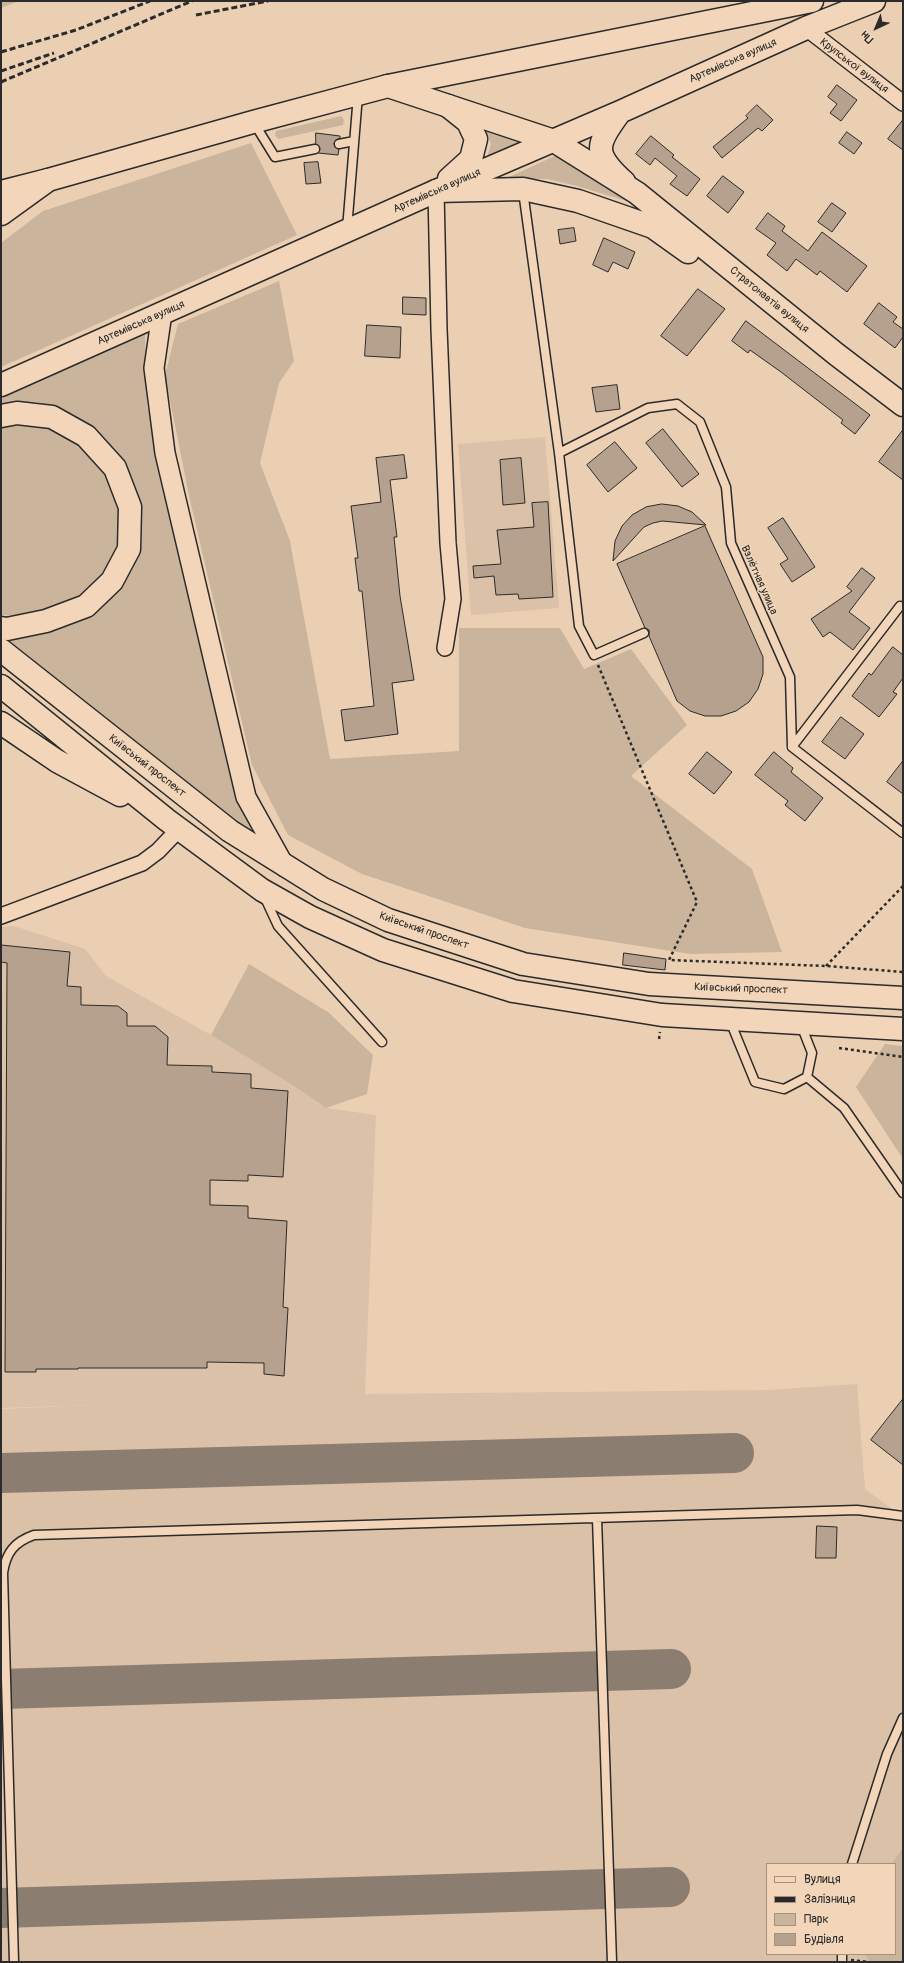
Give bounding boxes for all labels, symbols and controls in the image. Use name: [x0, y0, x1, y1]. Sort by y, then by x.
north arrow: [856, 8, 896, 48]
text: Пн: [858, 28, 876, 46]
street label: Артемівська вулиця: [687, 36, 779, 86]
street label: Крупської вулиця: [817, 36, 891, 96]
street label: Артемівська вулиця: [391, 166, 483, 216]
street label: Стратонавтів вулиця: [727, 264, 811, 336]
street label: Артемівська вулиця: [95, 298, 187, 348]
street label: Взлётная улица: [738, 543, 780, 617]
street label: Київський проспект: [106, 732, 188, 800]
street label: Київський проспект: [378, 909, 470, 953]
street label: Київський проспект: [694, 981, 788, 997]
legend: [766, 1863, 896, 1955]
text: Вулиця: [804, 1872, 841, 1887]
text: Залізниця: [804, 1892, 856, 1907]
text: Парк: [804, 1912, 829, 1927]
text: Будівля: [804, 1932, 844, 1947]

